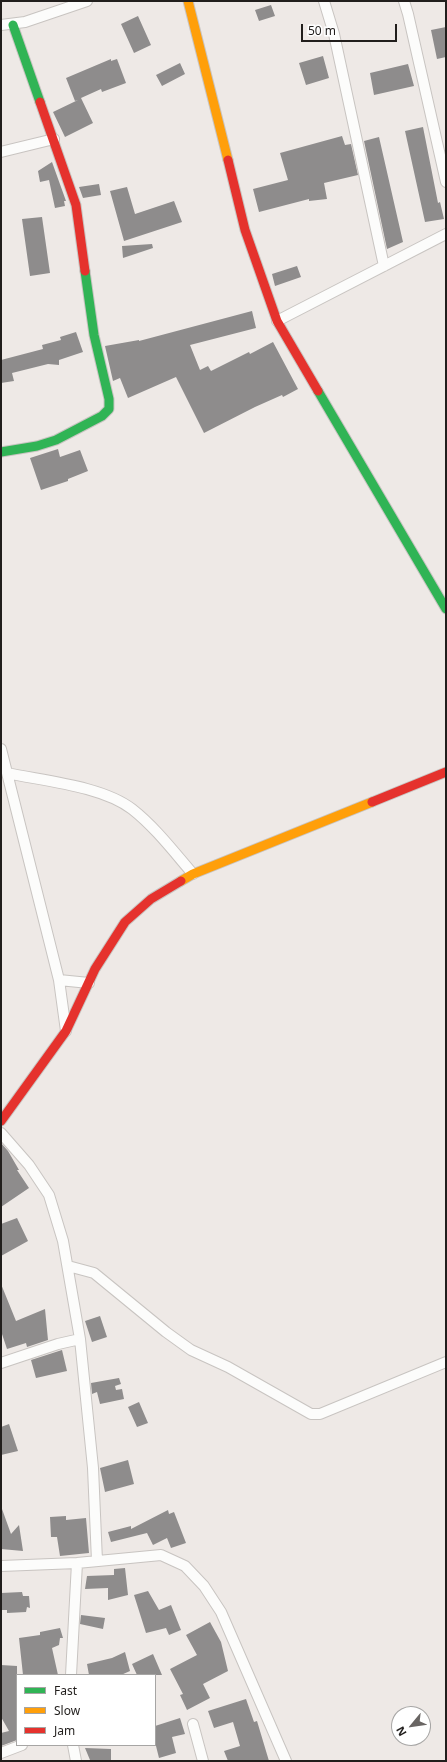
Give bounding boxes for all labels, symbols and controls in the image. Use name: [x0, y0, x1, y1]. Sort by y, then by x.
scale bar: [303, 16, 399, 42]
text: 50 m: [308, 22, 336, 39]
legend: [16, 1674, 156, 1746]
text: Fast: [54, 1682, 77, 1699]
text: Slow: [54, 1702, 80, 1719]
north arrow: [391, 1706, 431, 1746]
text: Jam: [54, 1722, 75, 1739]
text: N: [392, 1724, 410, 1739]

